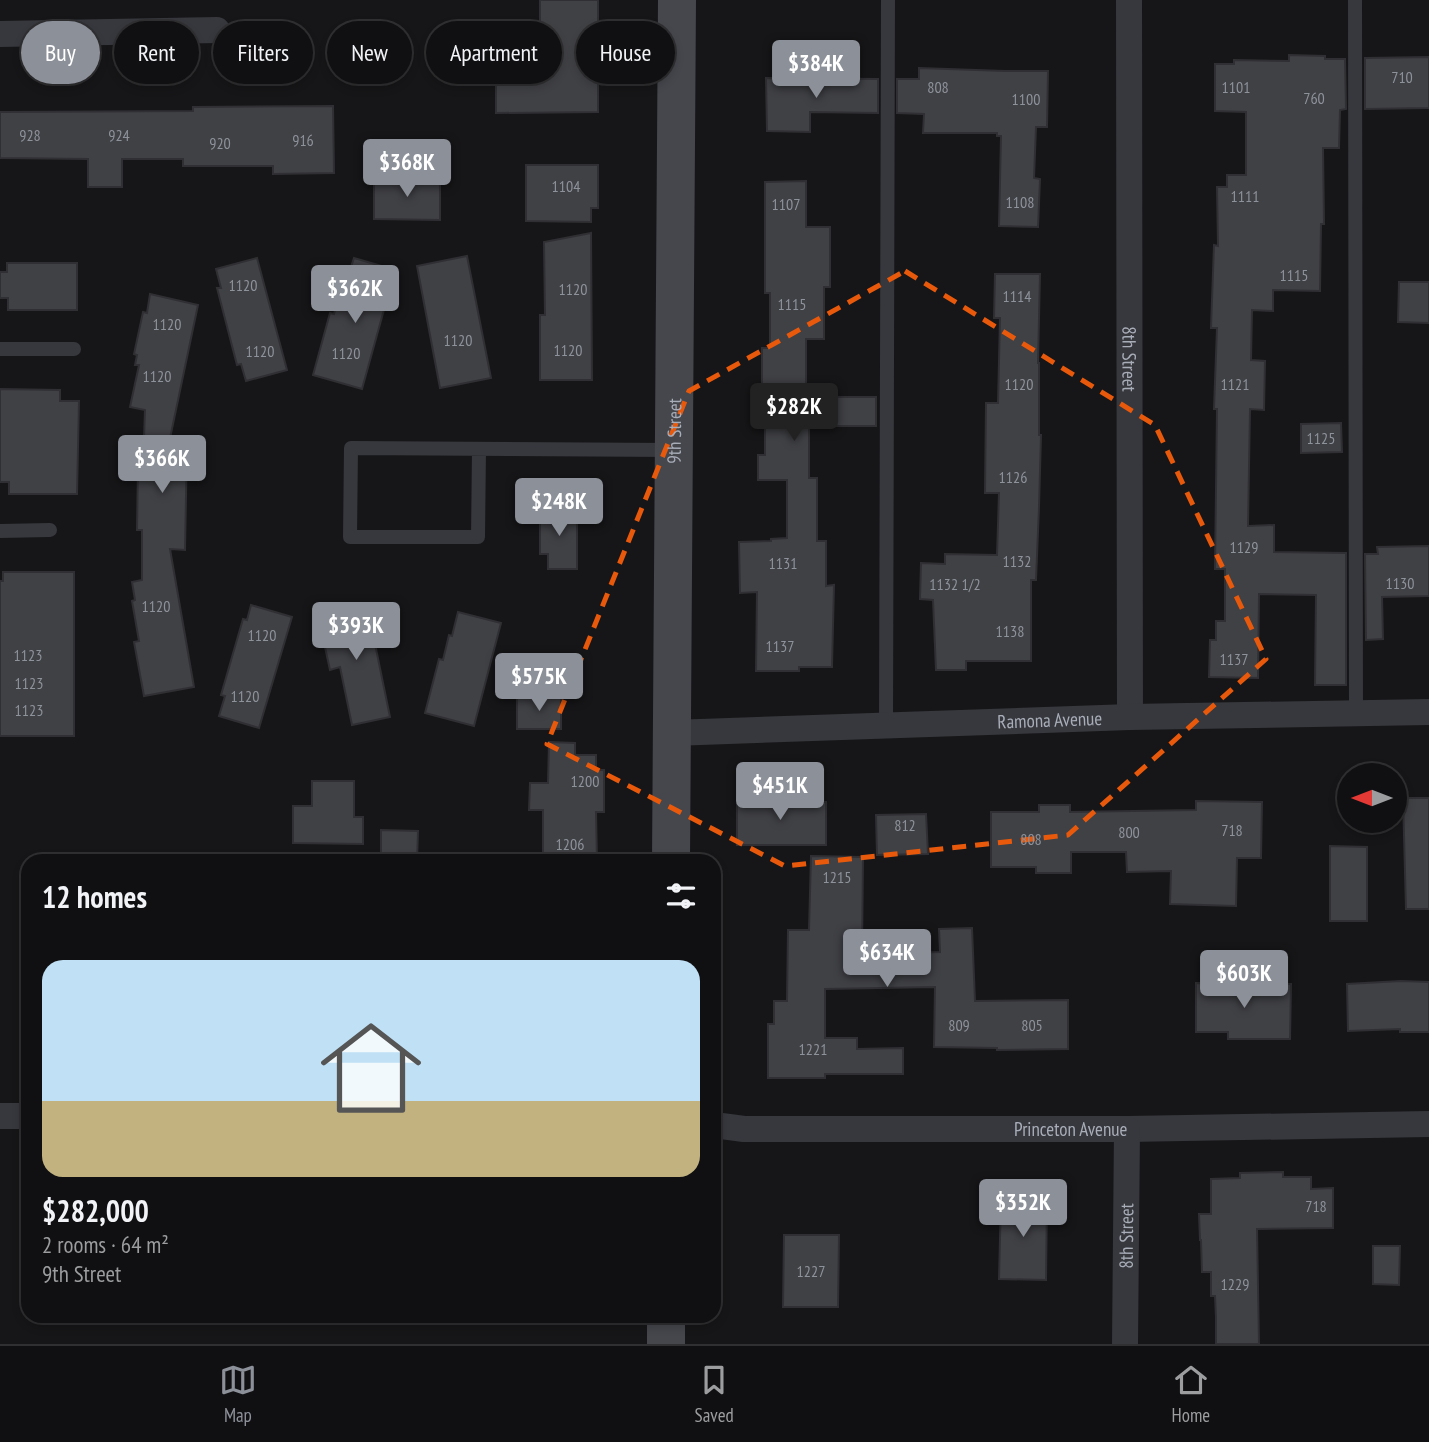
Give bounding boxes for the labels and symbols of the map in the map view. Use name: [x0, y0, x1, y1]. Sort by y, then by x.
pin: $384K: [767, 41, 865, 100]
house number: 710: [1391, 67, 1413, 87]
house number: 808: [927, 77, 949, 97]
house number: 1101: [1222, 77, 1250, 97]
house number: 760: [1303, 88, 1325, 108]
house number: 1100: [1012, 89, 1040, 109]
house number: 928: [19, 125, 41, 145]
house number: 924: [108, 125, 130, 145]
house number: 916: [292, 130, 314, 150]
house number: 920: [209, 133, 231, 153]
pin: $368K: [358, 140, 456, 199]
house number: 1104: [552, 176, 580, 196]
house number: 1111: [1231, 186, 1259, 206]
house number: 1108: [1006, 192, 1034, 212]
house number: 1107: [772, 194, 800, 214]
house number: 1115: [1280, 265, 1308, 285]
pin: $362K: [306, 266, 404, 325]
house number: 1120: [229, 275, 257, 295]
house number: 1120: [559, 279, 587, 299]
house number: 1114: [1003, 286, 1031, 306]
house number: 1115: [778, 294, 806, 314]
house number: 1120: [153, 314, 181, 334]
street label: 8th Street: [1117, 326, 1142, 393]
house number: 1120: [444, 330, 472, 350]
house number: 1120: [554, 340, 582, 360]
house number: 1120: [246, 341, 274, 361]
house number: 1120: [332, 343, 360, 363]
house number: 1120: [143, 366, 171, 386]
house number: 1120: [1005, 374, 1033, 394]
house number: 1121: [1221, 374, 1249, 394]
pin: $282K: [745, 384, 843, 443]
street label: 9th Street: [662, 397, 686, 464]
house number: 1125: [1307, 428, 1335, 448]
pin: $366K: [113, 435, 211, 495]
house number: 1126: [999, 467, 1027, 487]
pin: $248K: [510, 478, 608, 538]
house number: 1129: [1230, 537, 1258, 557]
house number: 1132: [1003, 551, 1031, 571]
house number: 1131: [769, 553, 797, 573]
house number: 1130: [1386, 573, 1414, 593]
house number: 1132 1/2: [929, 574, 981, 594]
house number: 1120: [142, 596, 170, 616]
pin: $393K: [307, 602, 405, 662]
house number: 1138: [996, 621, 1024, 641]
house number: 1120: [248, 625, 276, 645]
house number: 1137: [766, 636, 794, 656]
house number: 1123: [14, 645, 42, 665]
house number: 1137: [1220, 649, 1248, 669]
pin: $575K: [490, 654, 588, 713]
house number: 1123: [15, 673, 43, 693]
house number: 1120: [231, 686, 259, 706]
house number: 1123: [15, 700, 43, 720]
street label: Ramona Avenue: [997, 706, 1103, 734]
pin: $451K: [731, 762, 829, 822]
north arrow: [1337, 763, 1407, 833]
house number: 1200: [571, 771, 599, 791]
house number: 812: [894, 815, 916, 835]
house number: 718: [1221, 820, 1243, 840]
house number: 800: [1118, 822, 1140, 842]
house number: 808: [1020, 829, 1042, 849]
house number: 1206: [556, 834, 584, 854]
house number: 1215: [823, 867, 851, 887]
pin: $634K: [838, 930, 936, 989]
pin: $603K: [1195, 950, 1293, 1010]
house number: 809: [948, 1015, 970, 1035]
house number: 805: [1021, 1015, 1043, 1035]
house number: 1221: [799, 1039, 827, 1059]
street label: Princeton Avenue: [1014, 1117, 1128, 1141]
pin: $352K: [974, 1180, 1072, 1239]
house number: 718: [1305, 1196, 1327, 1216]
street label: 8th Street: [1114, 1202, 1138, 1269]
house number: 1227: [797, 1261, 825, 1281]
house number: 1229: [1221, 1274, 1249, 1294]

